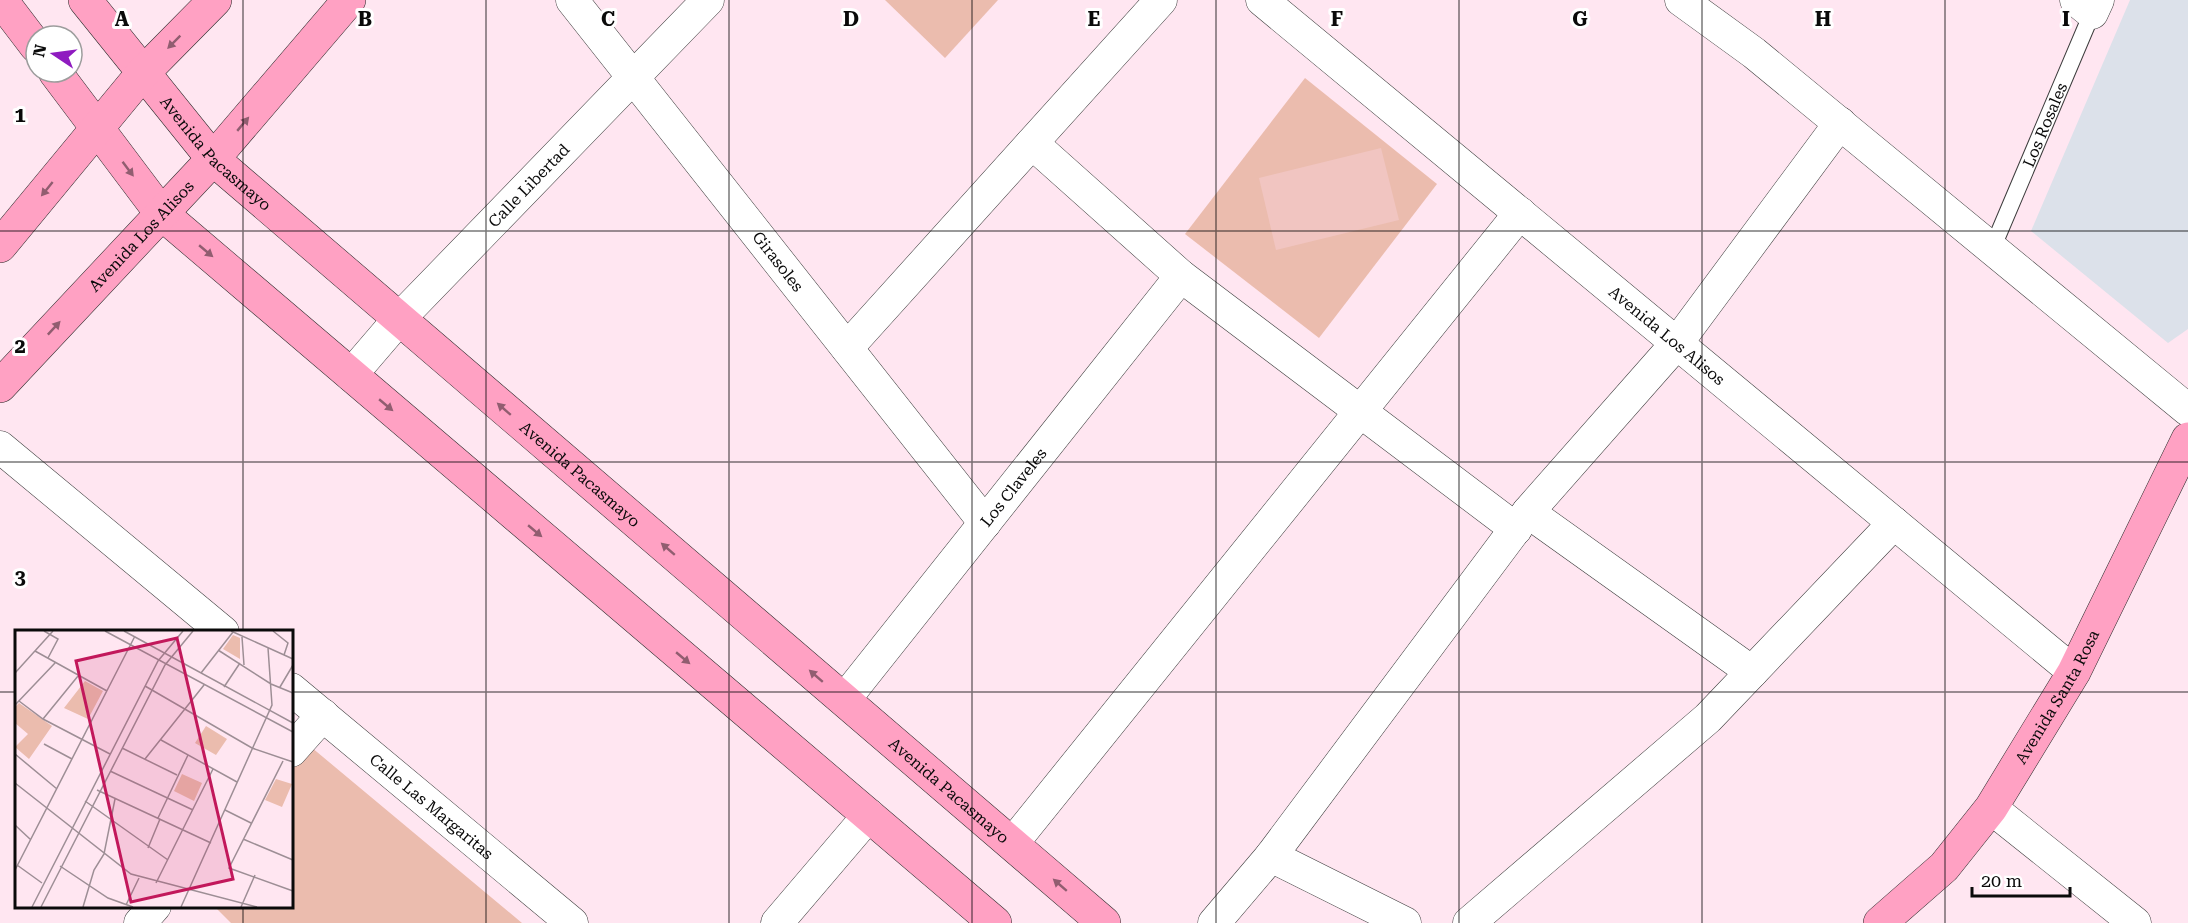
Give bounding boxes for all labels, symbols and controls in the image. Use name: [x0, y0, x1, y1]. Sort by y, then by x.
text: A: [115, 7, 130, 31]
text: B: [358, 7, 372, 31]
text: C: [601, 7, 615, 31]
text: D: [843, 7, 859, 31]
text: E: [1088, 7, 1101, 31]
text: F: [1331, 7, 1343, 31]
text: G: [1572, 7, 1588, 31]
text: H: [1815, 7, 1831, 31]
text: I: [2062, 7, 2070, 31]
north arrow: [24, 24, 84, 84]
one-way arrow: [168, 34, 182, 48]
text: N: [29, 43, 51, 59]
street label: Los Rosales: [2018, 79, 2071, 170]
street label: Avenida Pacasmayo: [156, 92, 276, 215]
text: 1: [14, 103, 26, 127]
one-way arrow: [236, 117, 249, 132]
street label: Calle Libertad: [484, 140, 573, 231]
one-way arrow: [122, 161, 134, 177]
street label: Avenida Los Alisos: [84, 176, 198, 295]
one-way arrow: [41, 181, 53, 196]
street label: Girasoles: [749, 227, 808, 296]
one-way arrow: [198, 244, 213, 257]
street label: Avenida Los Alisos: [1605, 282, 1729, 389]
one-way arrow: [47, 321, 60, 336]
text: 2: [14, 334, 26, 358]
one-way arrow: [378, 398, 393, 411]
one-way arrow: [496, 402, 512, 415]
street label: Avenida Pacasmayo: [516, 417, 644, 531]
street label: Los Claveles: [976, 444, 1051, 530]
one-way arrow: [527, 524, 542, 537]
one-way arrow: [661, 543, 676, 556]
text: 3: [14, 565, 26, 589]
street label: Avenida Santa Rosa: [2011, 626, 2103, 767]
inset map: [15, 630, 292, 908]
one-way arrow: [675, 651, 691, 664]
one-way arrow: [809, 670, 824, 683]
street label: Avenida Pacasmayo: [885, 734, 1013, 847]
street label: Calle Las Margaritas: [366, 749, 498, 863]
scale bar: [1972, 860, 2070, 898]
text: 20 m: [1981, 870, 2022, 891]
one-way arrow: [1053, 879, 1068, 892]

